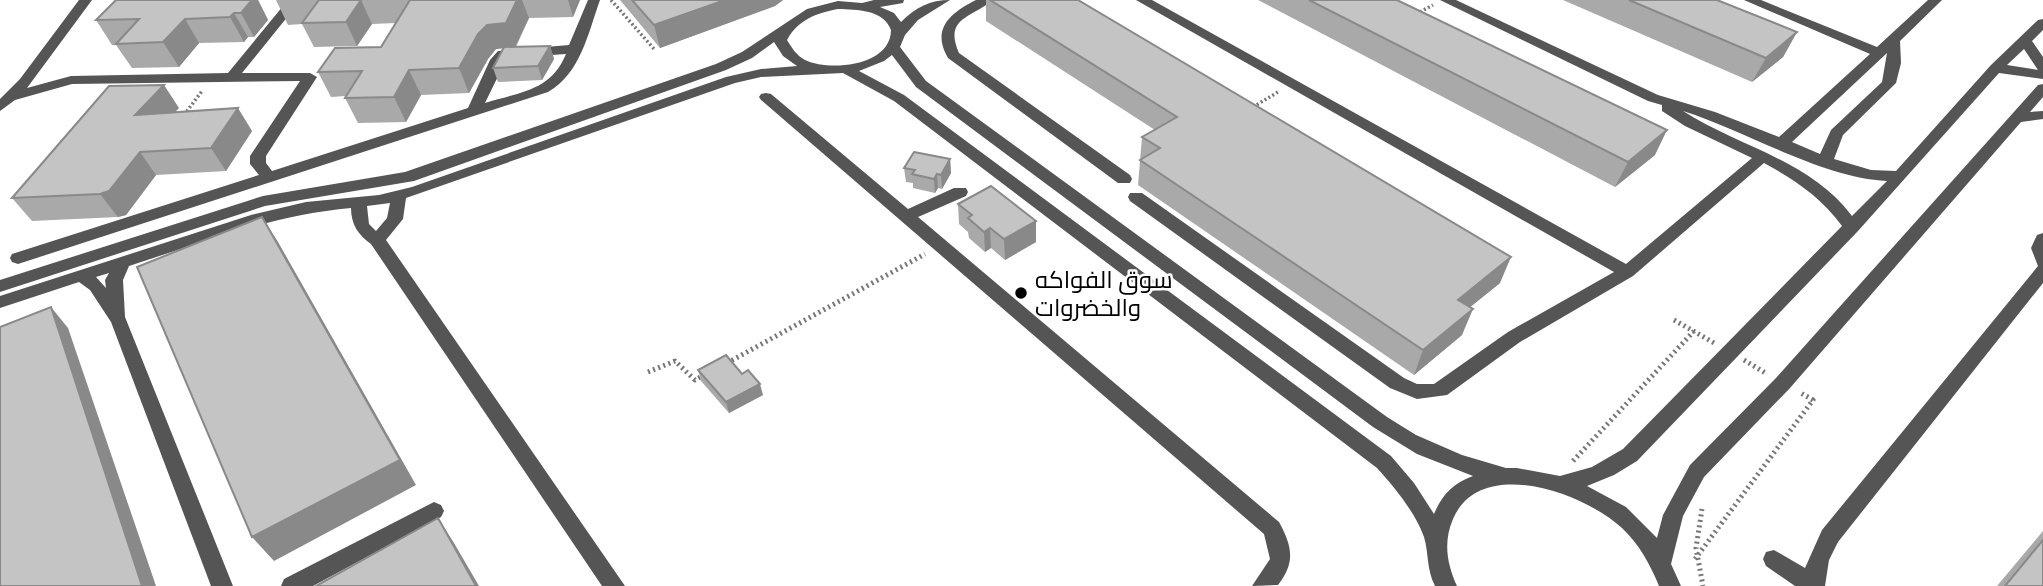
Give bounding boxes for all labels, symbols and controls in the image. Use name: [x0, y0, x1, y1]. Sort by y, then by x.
place label: سوق الفواكه والخضروات: [1035, 263, 1173, 323]
marker: سوق الفواكه والخضروات: [1013, 285, 1029, 301]

